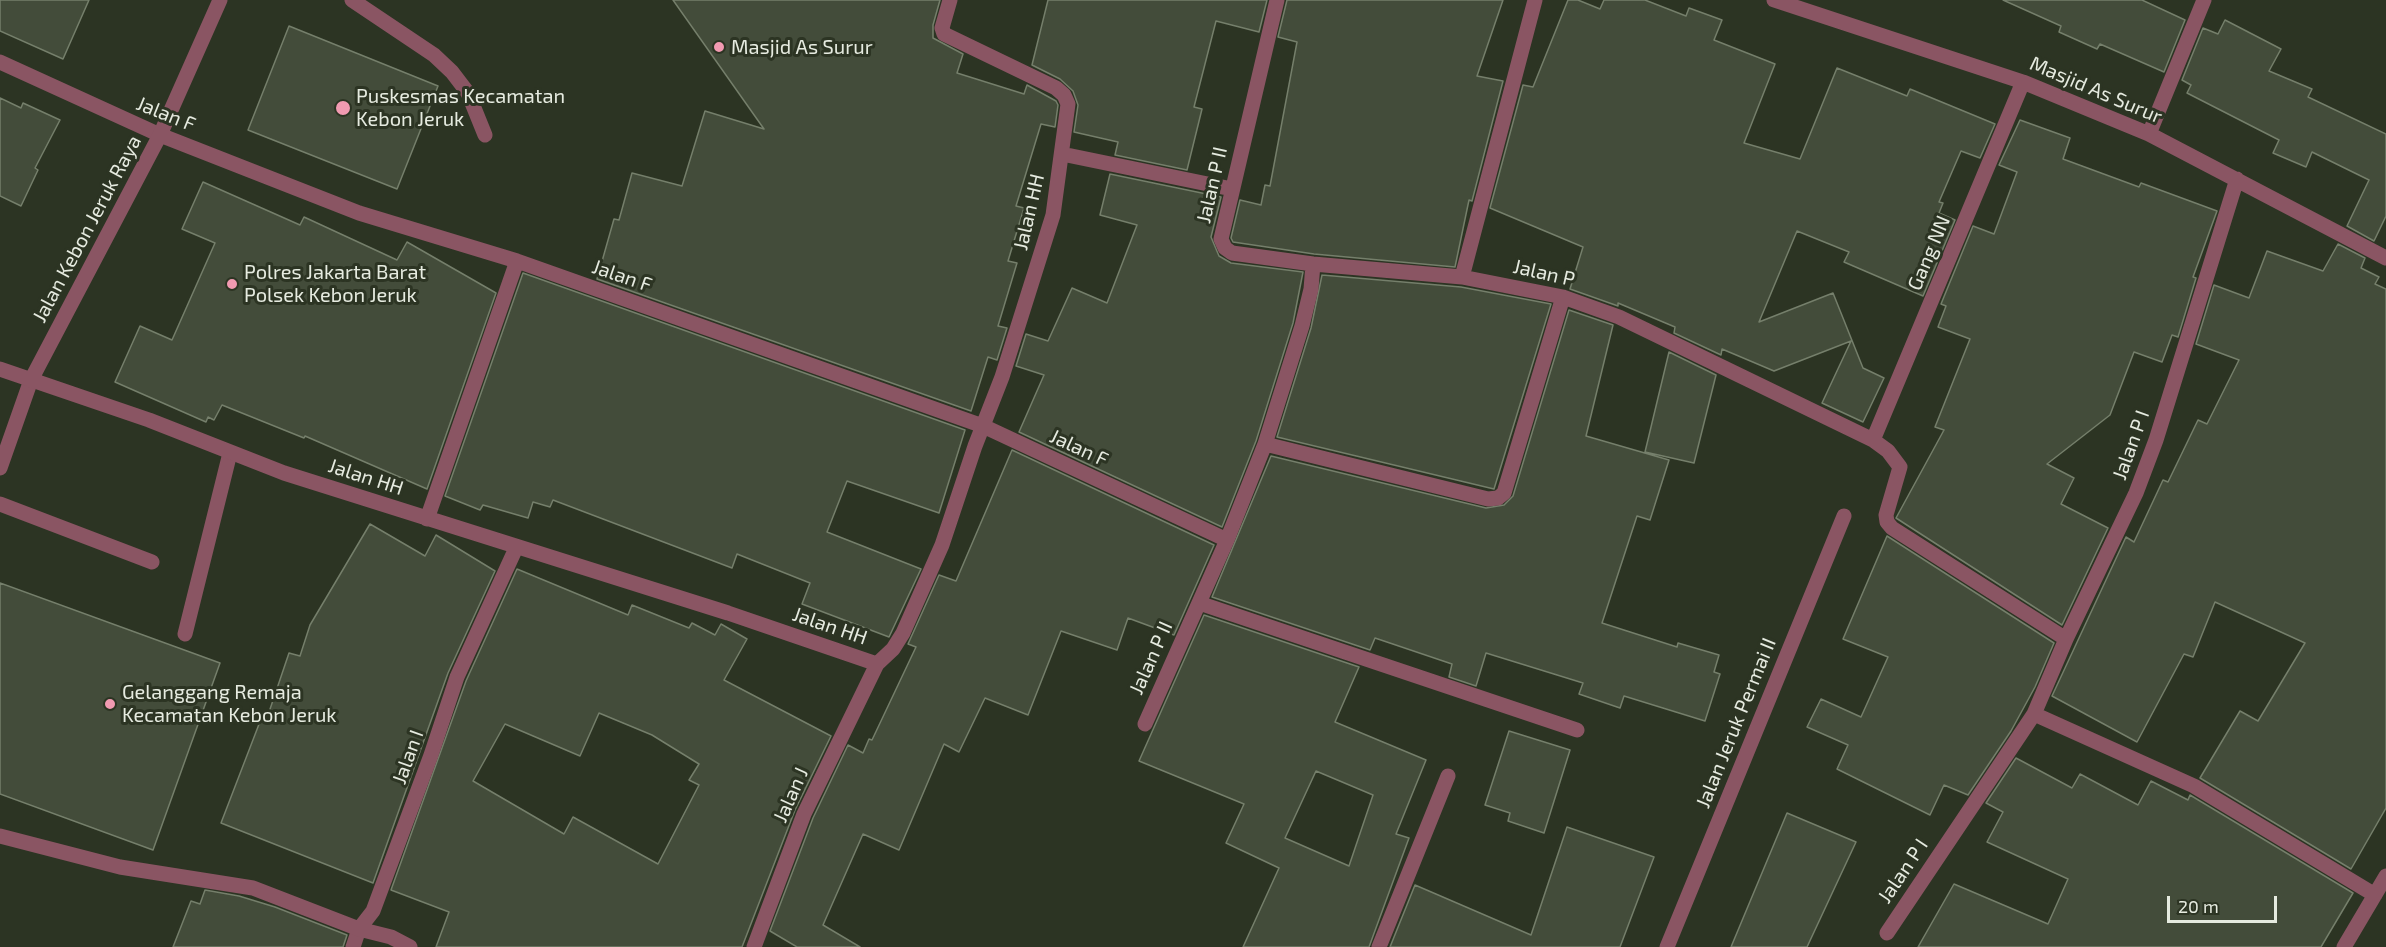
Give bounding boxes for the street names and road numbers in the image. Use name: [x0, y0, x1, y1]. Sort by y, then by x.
street label: Masjid As Surur: [2026, 51, 2166, 129]
street label: Jalan F: [133, 91, 199, 137]
street label: Jalan Kebon Jeruk Raya: [28, 131, 146, 327]
street label: Jalan P II: [1192, 145, 1232, 225]
street label: Jalan HH: [1009, 172, 1049, 252]
street label: Gang NN: [1903, 212, 1955, 294]
street label: Jalan P: [1511, 254, 1577, 292]
street label: Jalan F: [589, 255, 655, 297]
street label: Jalan P I: [2107, 407, 2155, 483]
street label: Jalan F: [1046, 424, 1112, 472]
street label: Jalan HH: [325, 454, 407, 500]
street label: Jalan HH: [789, 602, 871, 650]
street label: Jalan P II: [1124, 618, 1178, 698]
street label: Jalan Jeruk Permai II: [1691, 634, 1781, 812]
street label: Jalan I: [387, 727, 429, 787]
street label: Jalan J: [768, 764, 814, 826]
street label: Jalan P I: [1873, 834, 1933, 908]

